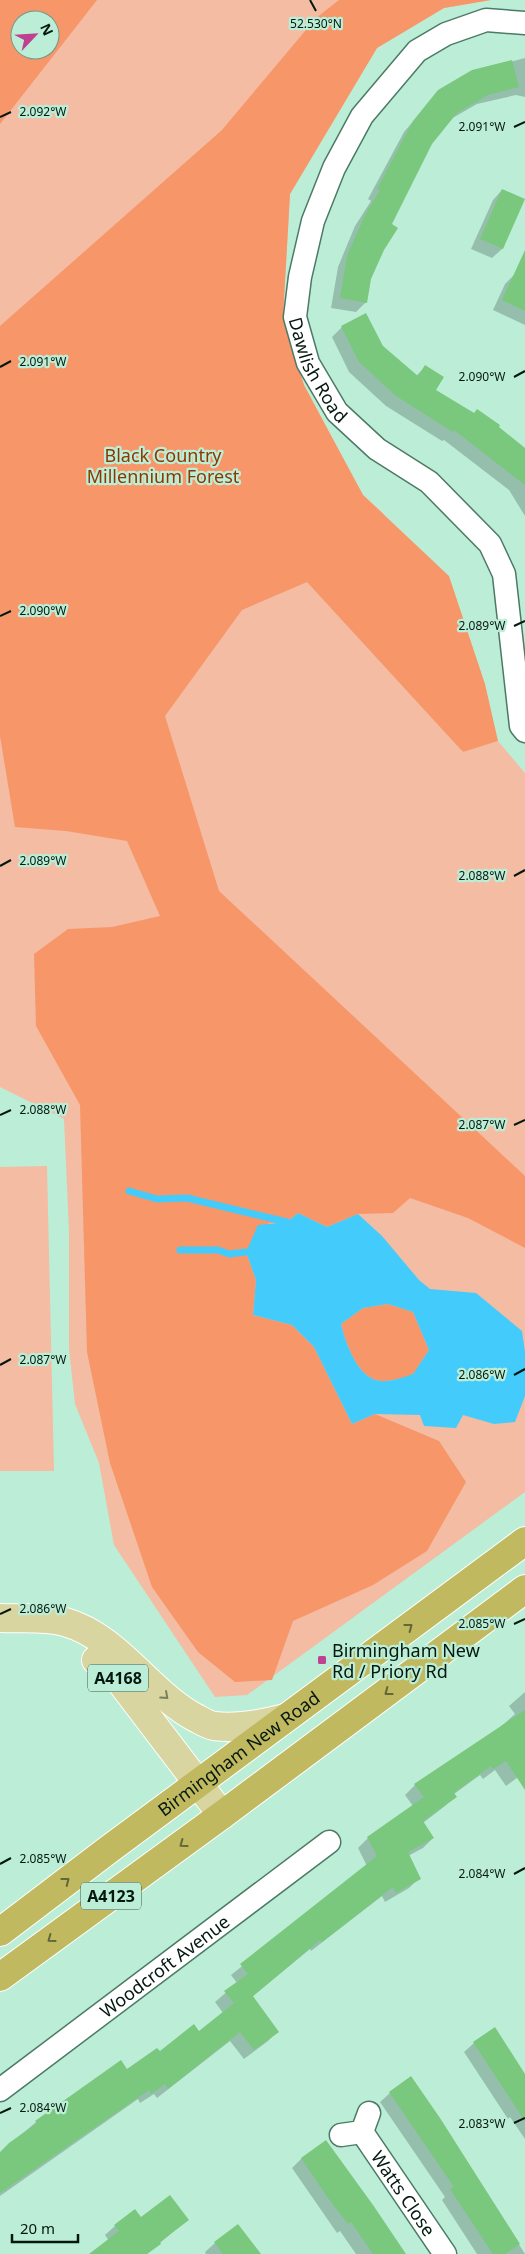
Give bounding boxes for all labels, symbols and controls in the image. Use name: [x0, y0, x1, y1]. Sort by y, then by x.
north arrow: [10, 10, 60, 60]
text: 52.530°N: [290, 15, 342, 32]
text: N: [36, 20, 58, 38]
text: 2.092°W: [20, 103, 66, 120]
text: 2.091°W: [459, 118, 505, 135]
street label: Dawlish Road: [284, 314, 353, 428]
text: 2.091°W: [20, 353, 66, 370]
text: 2.090°W: [459, 368, 505, 385]
park label: Black Country Millennium Forest: [87, 443, 240, 488]
text: 2.090°W: [20, 602, 66, 619]
text: 2.089°W: [459, 617, 505, 634]
text: 2.089°W: [20, 852, 66, 869]
text: 2.088°W: [459, 867, 505, 884]
text: 2.088°W: [20, 1101, 66, 1118]
text: 2.087°W: [459, 1116, 505, 1133]
text: 2.087°W: [20, 1351, 66, 1368]
text: 2.086°W: [459, 1366, 505, 1383]
text: 2.086°W: [20, 1600, 66, 1617]
text: 2.085°W: [459, 1615, 505, 1632]
one-way arrow: [403, 1624, 413, 1633]
place label: Birmingham New Rd / Priory Rd: [332, 1638, 480, 1683]
marker: Birmingham New Rd / Priory Rd: [316, 1654, 328, 1666]
road number: A4168: [88, 1665, 148, 1692]
street label: Birmingham New Road: [153, 1685, 324, 1821]
one-way arrow: [385, 1686, 394, 1694]
one-way arrow: [159, 1690, 168, 1699]
one-way arrow: [179, 1838, 189, 1847]
text: 2.085°W: [20, 1850, 66, 1867]
text: 2.084°W: [459, 1865, 505, 1882]
one-way arrow: [60, 1879, 69, 1887]
road number: A4123: [81, 1882, 141, 1910]
street label: Woodcroft Avenue: [95, 1909, 234, 2023]
one-way arrow: [47, 1933, 57, 1942]
text: 2.084°W: [20, 2099, 66, 2116]
text: 2.083°W: [459, 2115, 505, 2132]
street label: Watts Close: [366, 2146, 441, 2241]
scale bar: [12, 2212, 79, 2244]
text: 20 m: [20, 2218, 55, 2238]

